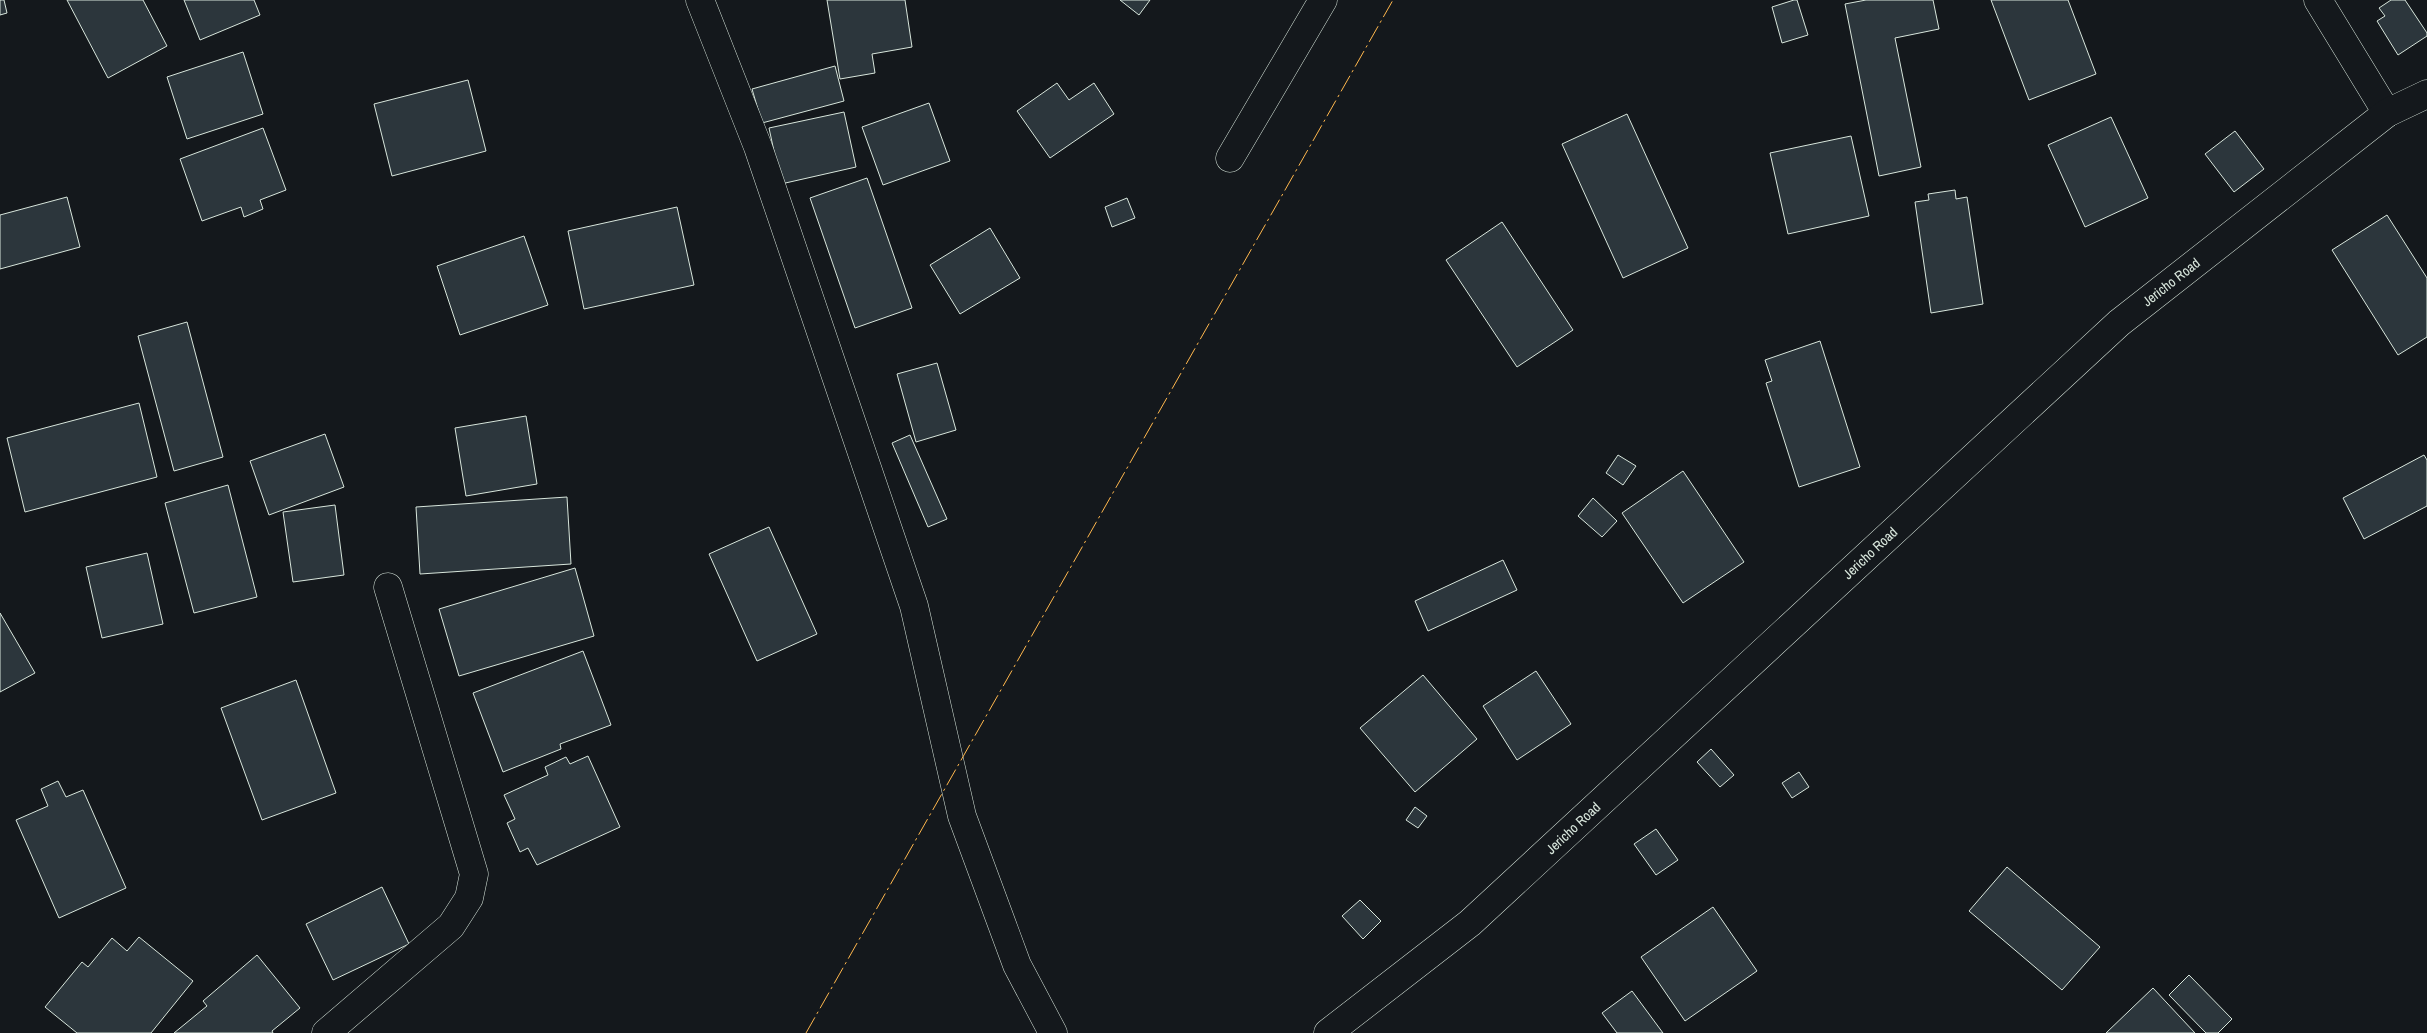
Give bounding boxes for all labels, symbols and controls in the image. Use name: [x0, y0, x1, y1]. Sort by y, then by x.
street label: Jericho Road: [2139, 254, 2203, 310]
street label: Jericho Road: [1839, 523, 1901, 583]
street label: Jericho Road: [1542, 798, 1604, 858]

